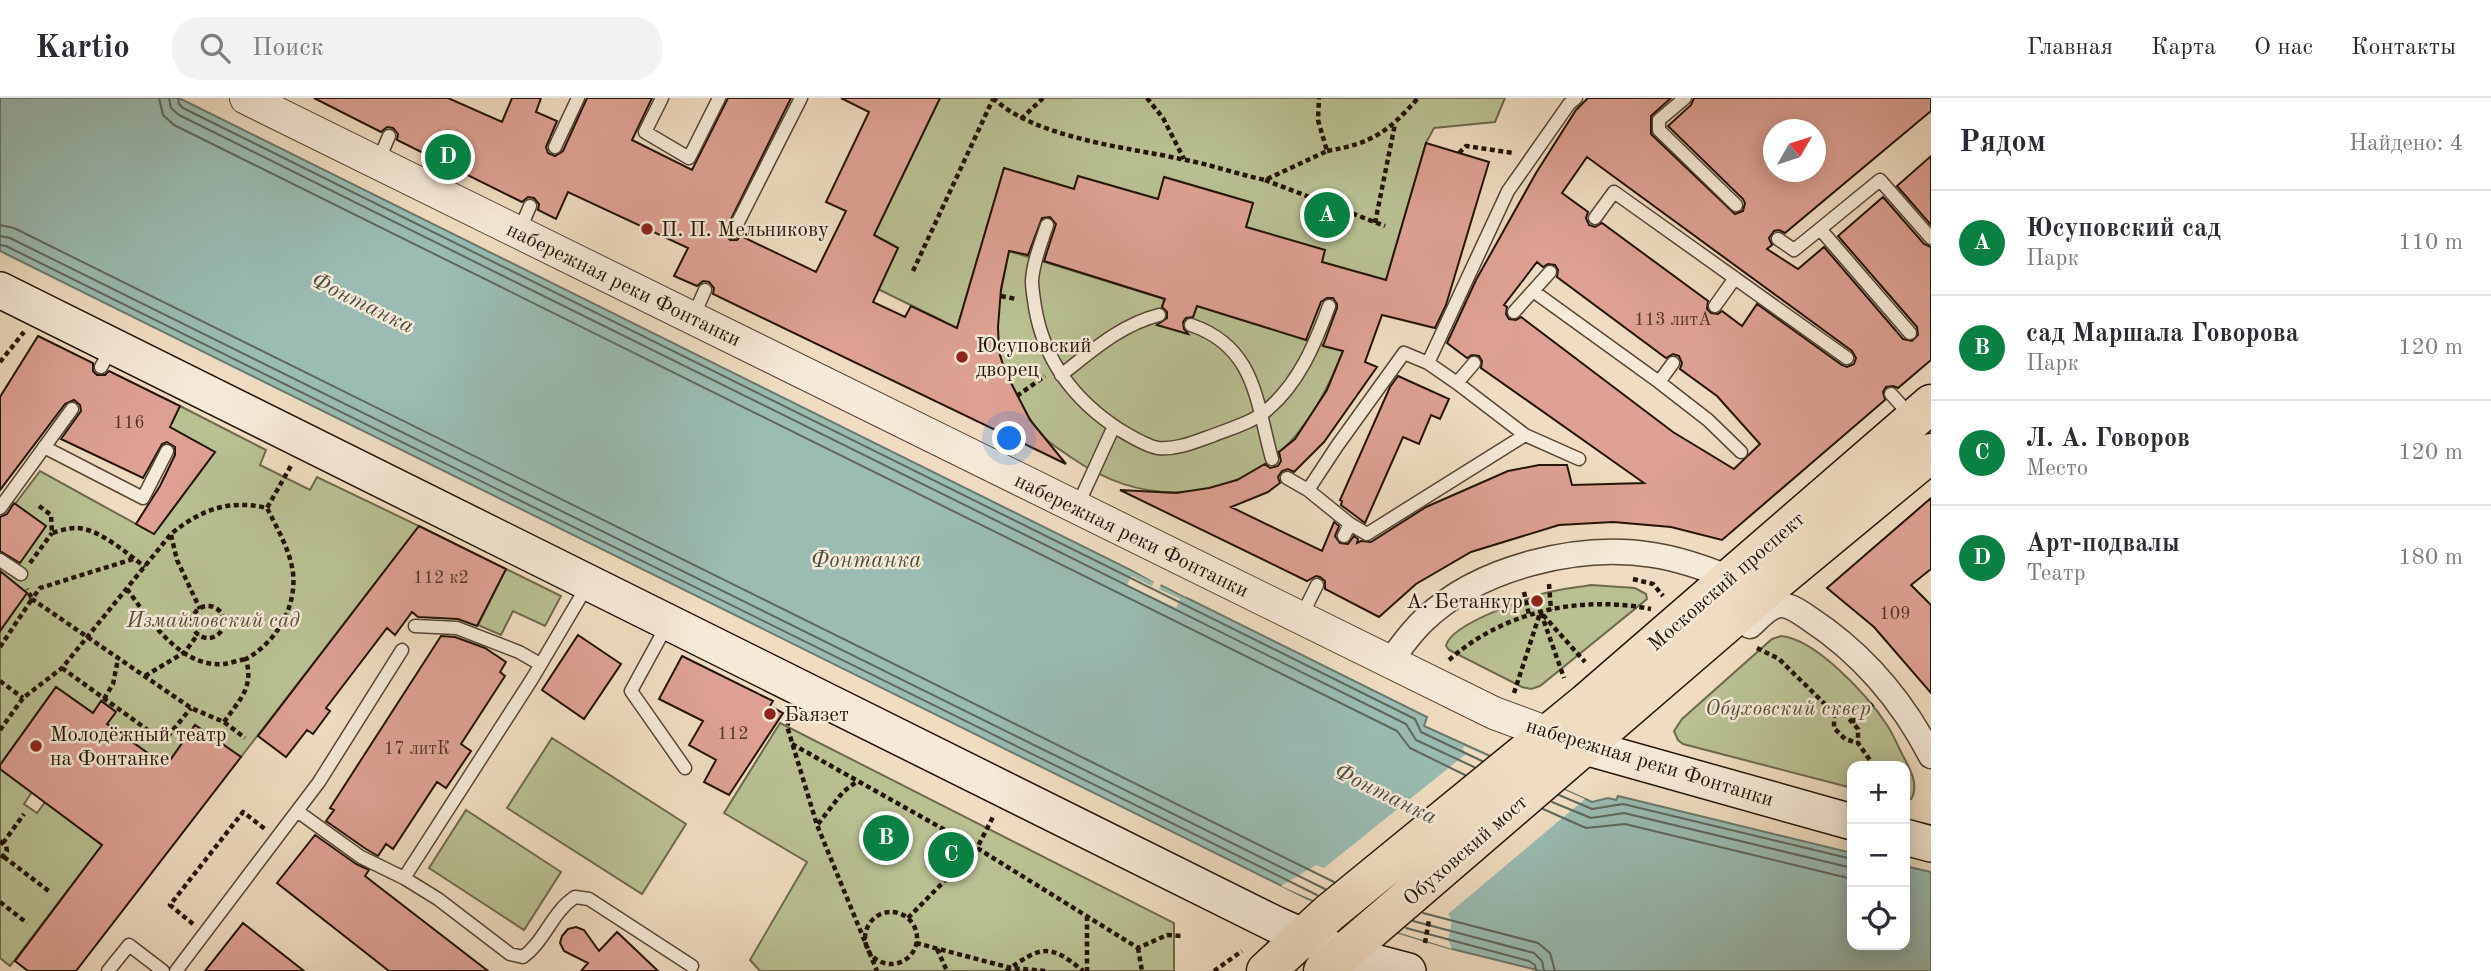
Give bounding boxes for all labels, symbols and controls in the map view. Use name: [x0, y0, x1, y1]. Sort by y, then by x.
search box: [172, 17, 662, 80]
icon: search: [196, 29, 234, 67]
text: Kartio: [35, 32, 130, 65]
text: Поиск: [252, 35, 324, 61]
text: Главная: [2027, 36, 2113, 60]
text: Карта: [2151, 36, 2216, 60]
text: О нас: [2254, 36, 2313, 60]
text: Контакты: [2351, 36, 2456, 60]
north arrow: [1763, 119, 1826, 182]
text: Рядом: [1959, 128, 2046, 158]
pin: D: [425, 131, 471, 183]
text: Найдено: 4: [2349, 132, 2463, 155]
pin: A: [1304, 189, 1350, 241]
text: Юсуповский сад: [2026, 216, 2221, 242]
street label: набережная реки Фонтанки: [503, 219, 744, 351]
place label: П. П. Мельникову: [661, 220, 829, 241]
marker: П. П. Мельникову: [639, 221, 655, 237]
text: A: [1973, 231, 1991, 254]
text: 110 m: [2398, 231, 2463, 254]
text: Парк: [2026, 247, 2079, 270]
water label: Фонтанка: [307, 269, 417, 338]
house number: 113 литА: [1634, 311, 1712, 329]
text: сад Маршала Говорова: [2026, 321, 2299, 347]
place label: Юсуповский дворец: [976, 336, 1092, 381]
text: B: [1974, 336, 1990, 359]
text: 120 m: [2398, 336, 2463, 359]
marker: Юсуповский дворец: [954, 349, 970, 365]
text: Парк: [2026, 352, 2079, 375]
house number: 116: [113, 414, 145, 432]
your location: [992, 421, 1026, 455]
text: Л. А. Говоров: [2026, 426, 2190, 452]
text: C: [1974, 441, 1990, 464]
text: 120 m: [2398, 441, 2463, 464]
text: Место: [2026, 457, 2088, 480]
street label: набережная реки Фонтанки: [1011, 470, 1252, 602]
street label: Московский проспект: [1645, 509, 1809, 656]
text: Арт-подвалы: [2026, 531, 2180, 557]
text: D: [1973, 546, 1991, 569]
text: 180 m: [2398, 546, 2463, 569]
water label: Фонтанка: [810, 549, 922, 572]
text: Театр: [2026, 562, 2086, 585]
house number: 112 к2: [413, 569, 469, 587]
place label: А. Бетанкур: [1406, 592, 1523, 613]
marker: А. Бетанкур: [1529, 593, 1545, 609]
house number: 109: [1879, 605, 1911, 623]
park label: Измайловский сад: [125, 611, 300, 632]
park label: Обуховский сквер: [1705, 699, 1871, 720]
place label: Баязет: [784, 705, 849, 726]
marker: Баязет: [762, 706, 778, 722]
street label: набережная реки Фонтанки: [1523, 716, 1776, 811]
place label: Молодёжный театр на Фонтанке: [50, 725, 227, 770]
house number: 112: [717, 725, 749, 743]
marker: Молодёжный театр на Фонтанке: [28, 738, 44, 754]
house number: 17 литК: [384, 740, 450, 758]
water label: Фонтанка: [1330, 760, 1440, 829]
map controls: [1847, 761, 1910, 950]
button: +: [1847, 761, 1910, 824]
street label: Обуховский мост: [1400, 792, 1532, 911]
pin: B: [863, 812, 909, 864]
button: −: [1847, 824, 1910, 887]
pin: C: [928, 829, 974, 881]
button: locate: [1847, 887, 1910, 950]

